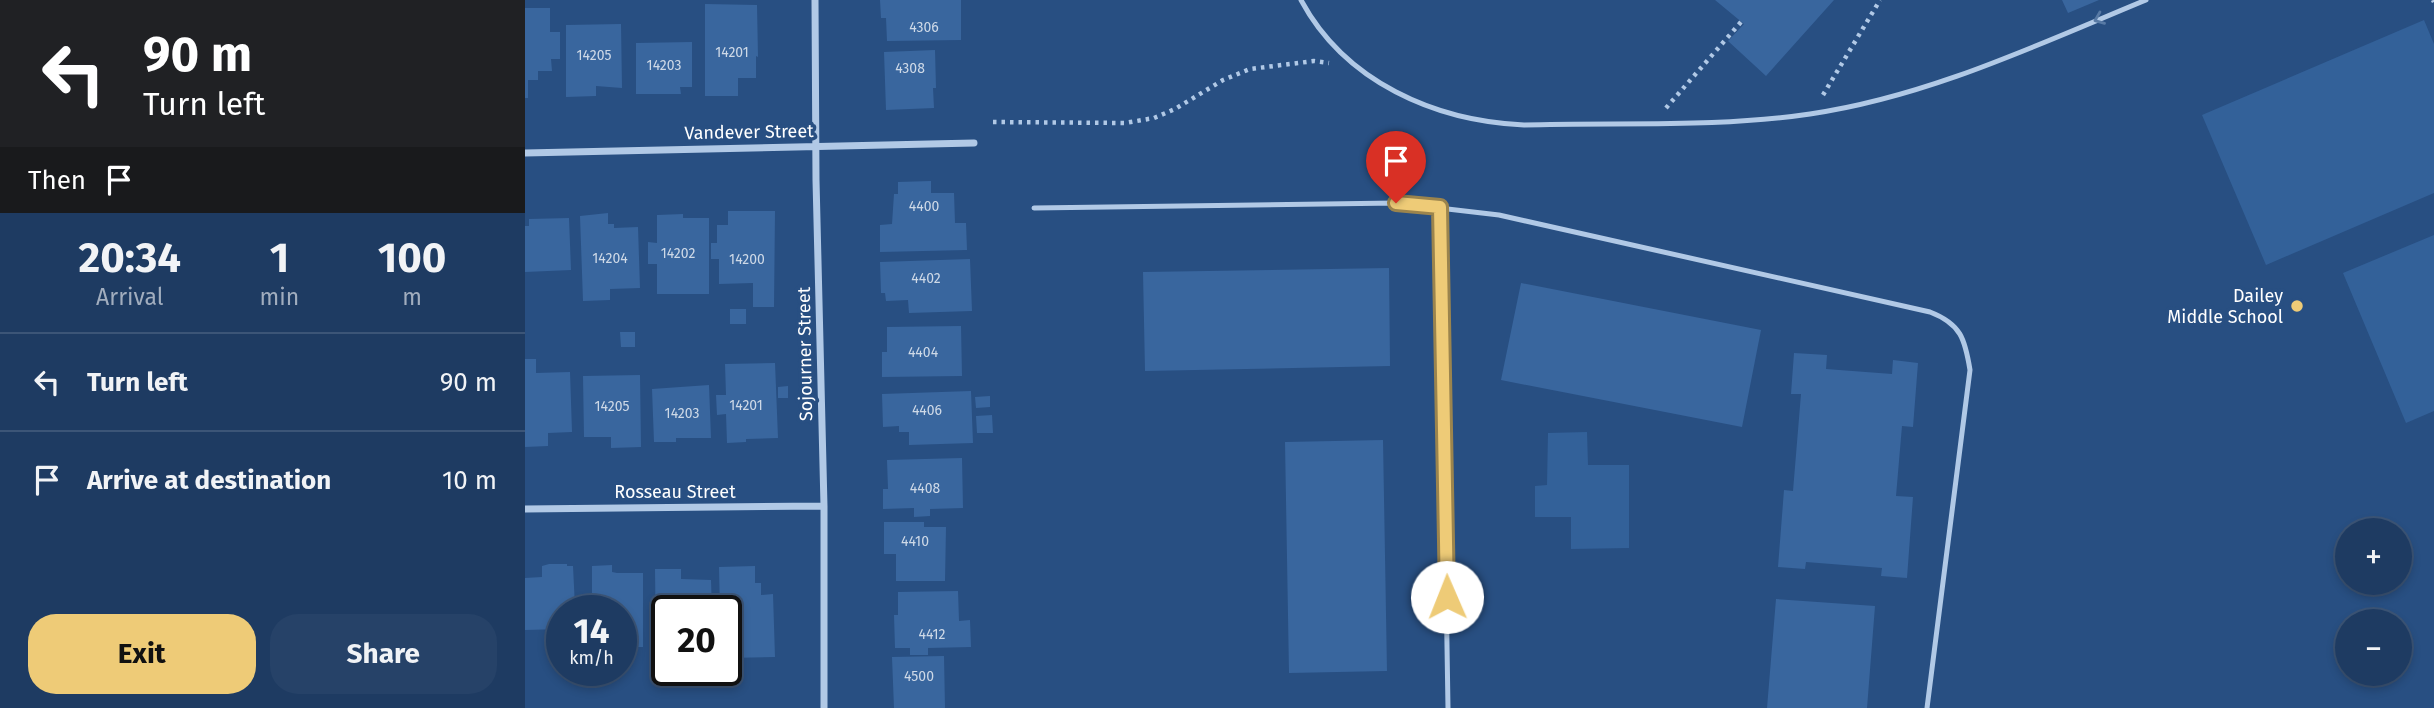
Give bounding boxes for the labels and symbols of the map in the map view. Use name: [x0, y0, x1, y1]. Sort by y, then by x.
one-way arrow: [2093, 11, 2105, 25]
house number: 4306: [909, 19, 939, 36]
house number: 14201: [715, 44, 749, 61]
house number: 14205: [577, 47, 612, 64]
house number: 14203: [647, 57, 681, 74]
house number: 4308: [895, 60, 925, 77]
street label: Vandever Street: [684, 120, 814, 144]
pin: [1366, 131, 1426, 203]
house number: 4400: [909, 198, 939, 215]
house number: 14202: [661, 245, 695, 262]
house number: 14204: [592, 250, 628, 267]
house number: 14200: [729, 251, 765, 268]
house number: 4402: [911, 270, 941, 287]
place label: Dailey Middle School: [2167, 285, 2283, 328]
street label: Sojourner Street: [793, 286, 817, 421]
marker: Dailey Middle School: [2289, 298, 2305, 314]
house number: 4404: [908, 344, 939, 361]
house number: 14201: [729, 397, 763, 414]
house number: 14205: [595, 398, 630, 415]
house number: 4406: [912, 402, 942, 419]
house number: 14203: [665, 405, 699, 422]
house number: 4408: [910, 480, 940, 497]
street label: Rosseau Street: [614, 481, 736, 503]
house number: 4410: [901, 533, 929, 550]
position arrow: [1410, 560, 1484, 634]
speed limit sign: 20: [651, 595, 742, 686]
house number: 4412: [918, 626, 946, 643]
house number: 4500: [904, 668, 934, 685]

